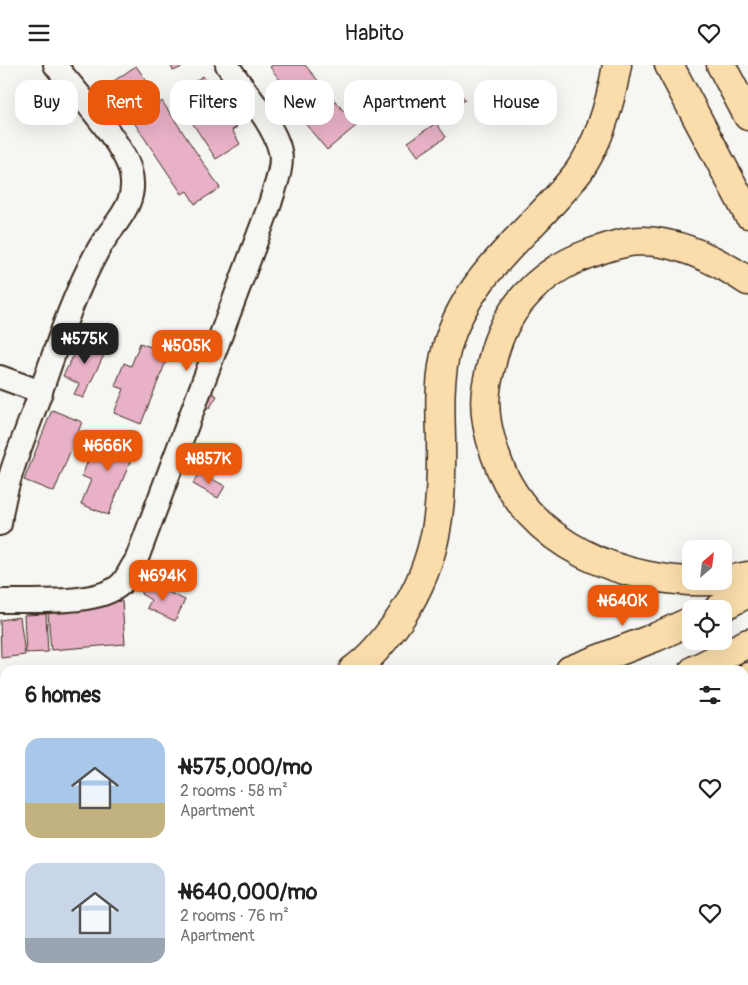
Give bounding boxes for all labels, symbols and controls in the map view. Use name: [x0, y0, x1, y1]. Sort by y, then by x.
icon: menu: [25, 19, 53, 47]
text: Habito: [344, 19, 404, 47]
icon: heart: [695, 19, 723, 47]
chip: Buy: [15, 80, 78, 125]
chip: Rent: [88, 80, 160, 125]
chip: Filters: [170, 80, 255, 125]
chip: New: [265, 80, 334, 125]
chip: Apartment: [344, 80, 464, 125]
chip: House: [474, 80, 557, 125]
pin: ₦575K: [50, 323, 120, 365]
text: ₦575K: [62, 329, 108, 349]
pin: ₦505K: [152, 329, 222, 372]
text: ₦505K: [163, 336, 211, 356]
pin: ₦666K: [73, 429, 143, 472]
text: ₦666K: [84, 436, 132, 456]
pin: ₦857K: [174, 443, 244, 485]
text: ₦857K: [187, 449, 231, 469]
north arrow: [682, 540, 732, 590]
map controls: [682, 540, 732, 650]
pin: ₦694K: [128, 559, 198, 602]
text: ₦694K: [140, 566, 186, 586]
pin: ₦640K: [588, 585, 658, 627]
text: ₦640K: [599, 591, 647, 611]
button: locate: [682, 600, 732, 650]
icon: filters: [696, 681, 724, 709]
text: 6 homes: [25, 682, 101, 709]
text: ₦575,000/mo: [180, 754, 312, 781]
icon: home: [65, 758, 125, 818]
icon: heart: [696, 774, 724, 802]
text: 2 rooms · 58 m²: [180, 781, 288, 801]
text: Apartment: [180, 801, 255, 821]
text: ₦640,000/mo: [180, 879, 317, 906]
icon: home: [65, 883, 125, 943]
icon: heart: [696, 899, 724, 927]
text: 2 rooms · 76 m²: [180, 906, 289, 926]
text: Apartment: [180, 926, 255, 946]

